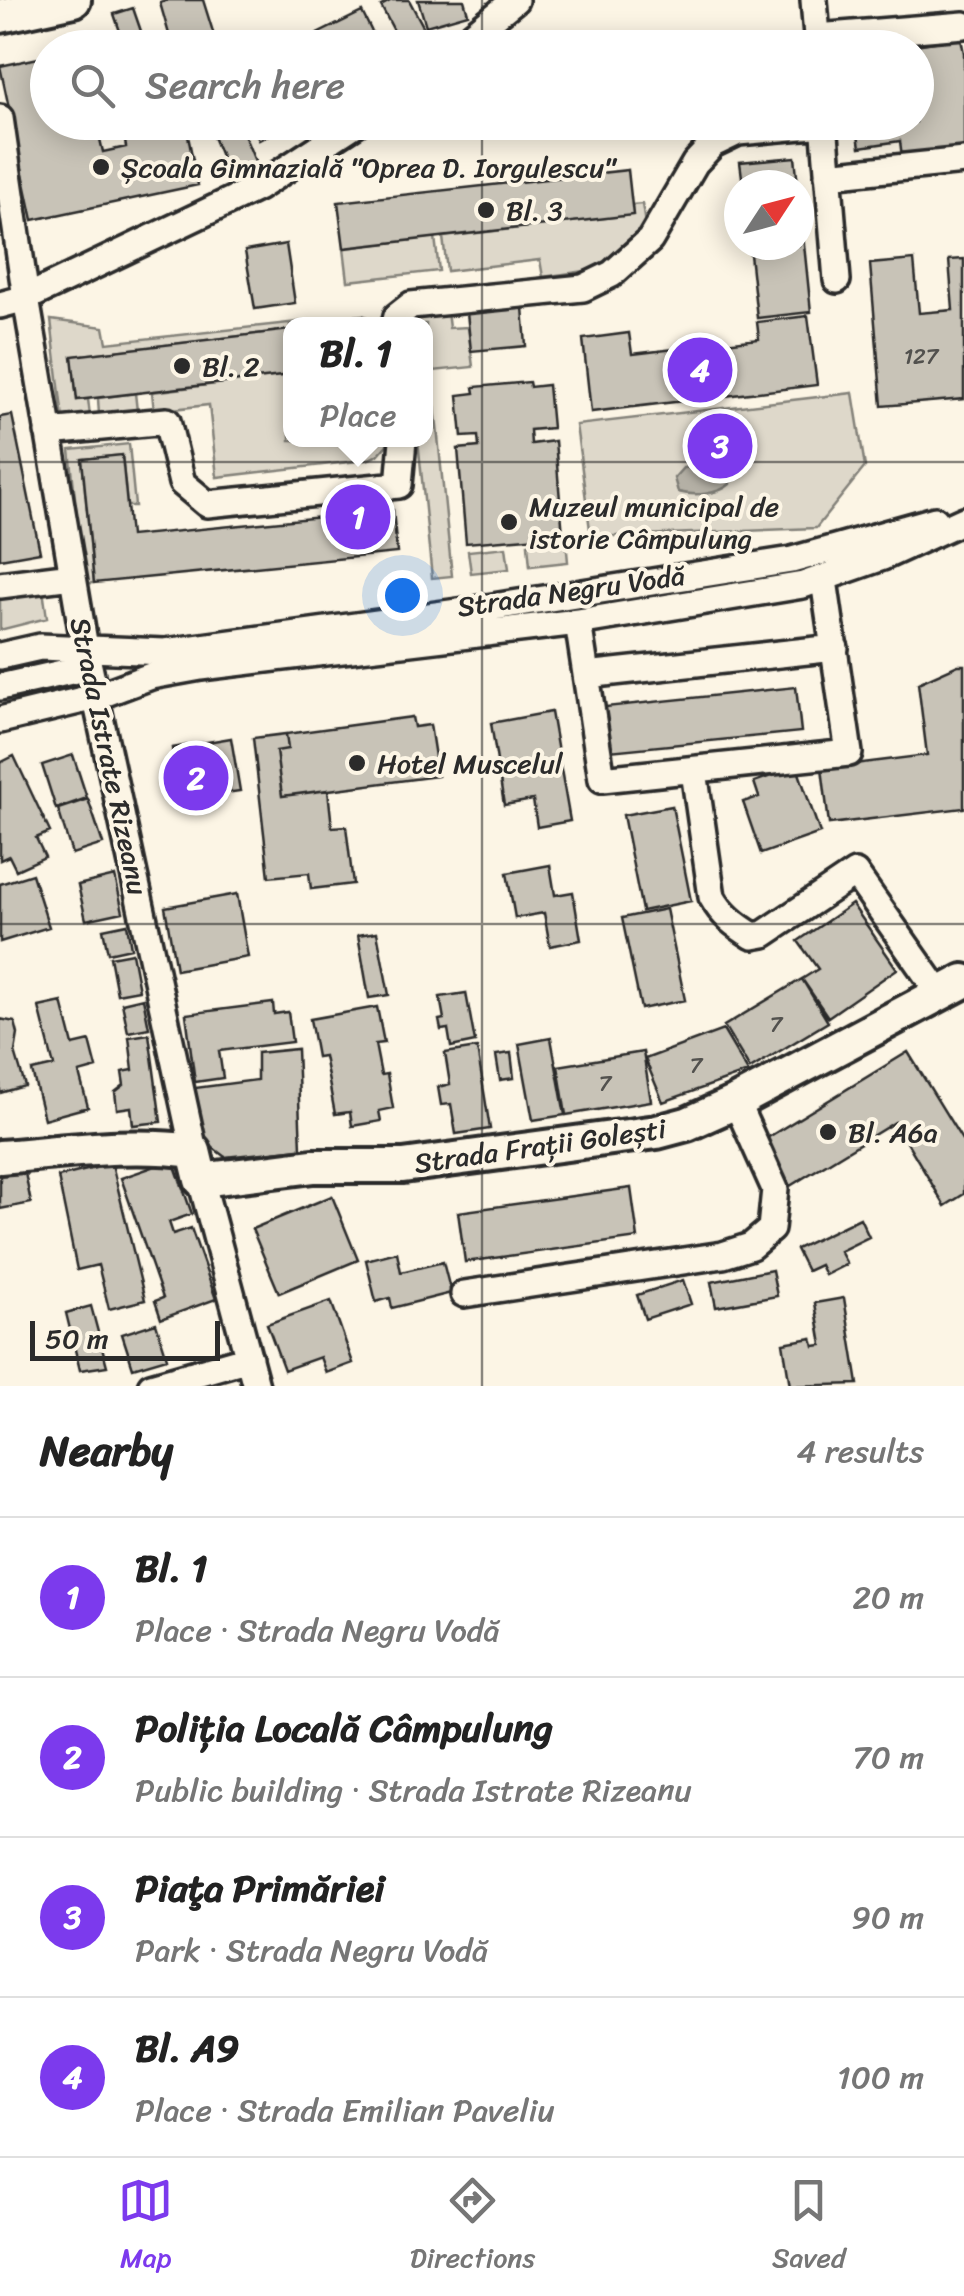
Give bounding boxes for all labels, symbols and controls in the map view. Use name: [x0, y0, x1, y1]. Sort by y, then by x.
search box: [30, 30, 934, 140]
text: Search here: [145, 52, 345, 119]
icon: search: [65, 58, 120, 113]
place label: Școala Gimnazială "Oprea D. Iorgulescu": [121, 143, 617, 192]
marker: Școala Gimnazială "Oprea D. Iorgulescu": [90, 156, 112, 178]
north arrow: [724, 170, 814, 260]
place label: Bl. 3: [506, 186, 563, 235]
marker: Bl. 3: [475, 199, 497, 221]
popup: [283, 317, 433, 447]
text: Bl. 1: [319, 320, 392, 387]
pin: 4: [668, 332, 732, 408]
house number: 127: [904, 337, 940, 376]
place label: Bl. 2: [202, 342, 260, 391]
marker: Bl. 2: [171, 355, 193, 377]
text: Place: [319, 387, 397, 444]
pin: 3: [688, 408, 752, 484]
pin: 1: [326, 480, 390, 554]
place label: Muzeul municipal de istorie Câmpulung: [529, 482, 779, 563]
marker: Muzeul municipal de istorie Câmpulung: [498, 511, 520, 533]
street label: Strada Negru Vodă: [454, 551, 689, 631]
your location: [377, 570, 428, 621]
street label: Strada Istrate Rizeanu: [56, 613, 162, 899]
place label: Hotel Muscelul: [377, 739, 564, 788]
pin: 2: [164, 740, 228, 816]
marker: Hotel Muscelul: [346, 752, 368, 774]
house number: 7: [770, 1005, 784, 1044]
house number: 7: [690, 1046, 704, 1085]
house number: 7: [599, 1064, 613, 1103]
street label: Strada Frații Golești: [411, 1104, 670, 1188]
place label: Bl. A6a: [848, 1108, 938, 1157]
marker: Bl. A6a: [817, 1121, 839, 1143]
text: 50 m: [45, 1314, 109, 1363]
scale bar: [30, 1316, 220, 1360]
text: Nearby: [40, 1414, 173, 1488]
text: 4 results: [796, 1423, 924, 1480]
text: Bl. 1: [135, 1535, 207, 1602]
text: 1: [66, 1569, 79, 1626]
text: 20 m: [852, 1569, 924, 1626]
text: Place · Strada Negru Vodă: [135, 1602, 500, 1659]
text: Poliția Locală Câmpulung: [135, 1695, 553, 1762]
text: 2: [63, 1729, 82, 1786]
text: 70 m: [853, 1729, 924, 1786]
text: Public building · Strada Istrate Rizeanu: [135, 1762, 692, 1819]
text: Piaţa Primăriei: [135, 1855, 385, 1922]
text: 3: [64, 1889, 81, 1946]
text: 90 m: [851, 1889, 924, 1946]
text: Park · Strada Negru Vodă: [135, 1922, 488, 1979]
text: Bl. A9: [135, 2015, 239, 2082]
text: 4: [62, 2049, 83, 2106]
text: 100 m: [837, 2049, 924, 2106]
text: Place · Strada Emilian Paveliu: [135, 2082, 555, 2139]
tab: Map: [118, 2173, 173, 2282]
tab: Directions: [410, 2173, 535, 2282]
tab: Saved: [772, 2173, 846, 2282]

